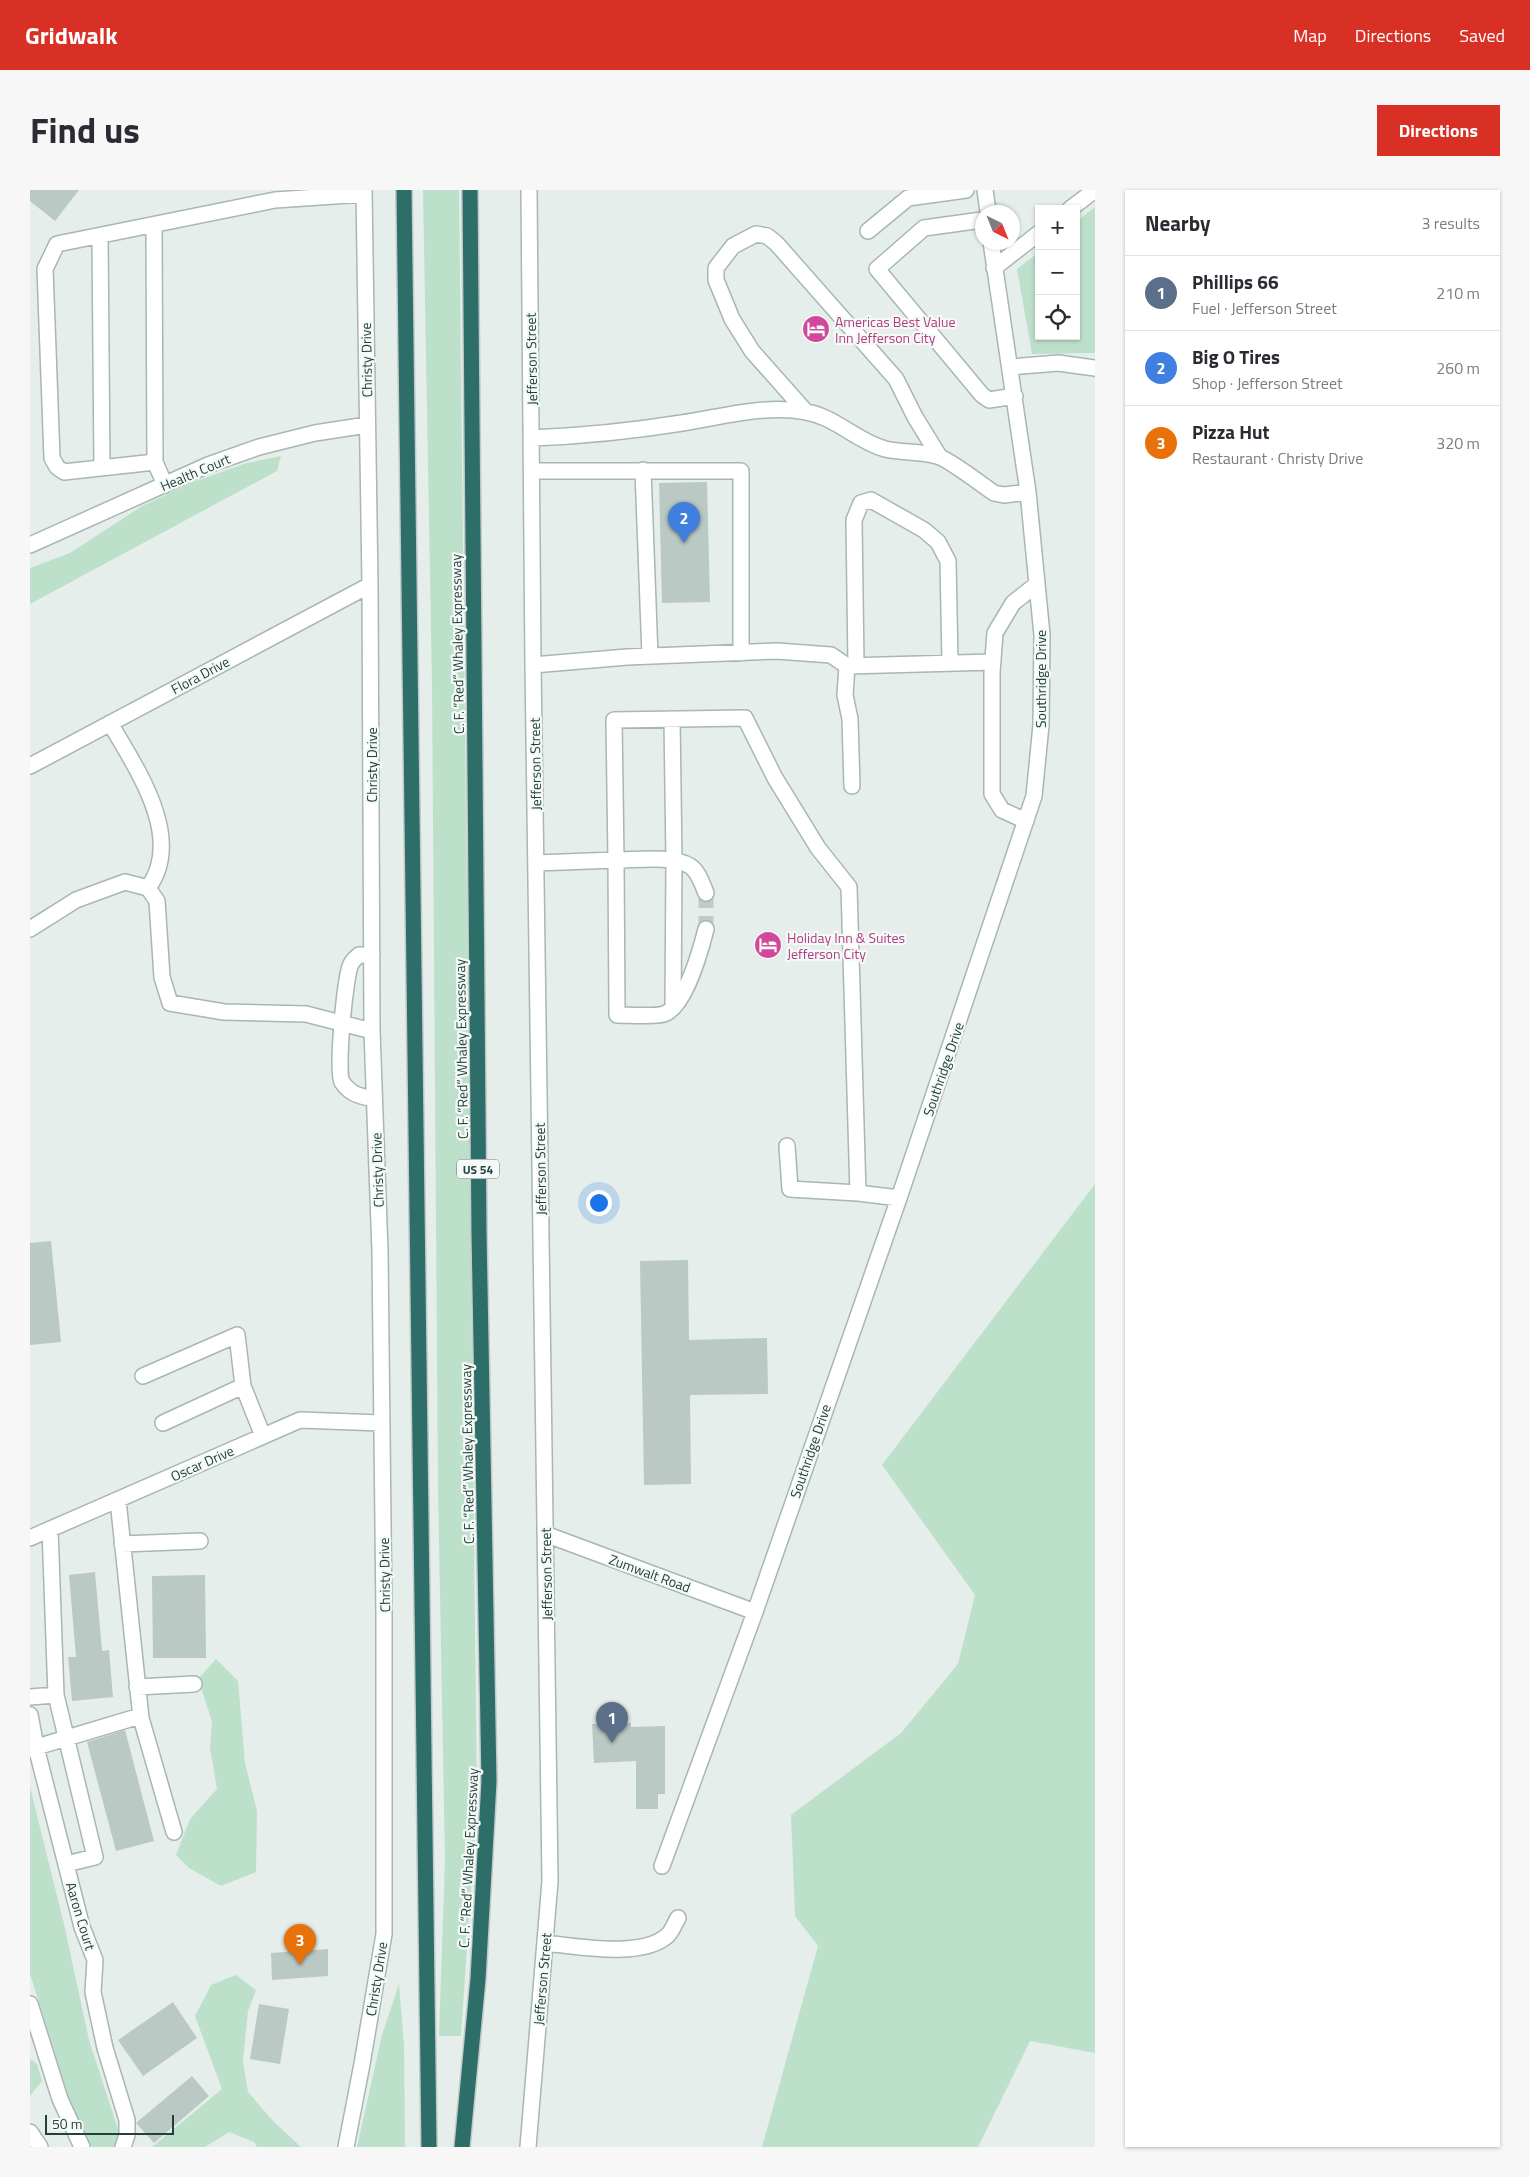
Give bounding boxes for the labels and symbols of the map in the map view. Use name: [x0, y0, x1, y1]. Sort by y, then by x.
north arrow: [975, 205, 1020, 250]
place label: Americas Best Value Inn Jefferson City: [835, 311, 955, 348]
street label: Jefferson Street: [520, 312, 542, 406]
hotel icon: Americas Best Value Inn Jefferson City: [801, 314, 831, 344]
street label: Christy Drive: [355, 322, 377, 398]
street label: Health Court: [157, 448, 233, 496]
pin: 2: [668, 502, 700, 543]
street label: C. F. “Red” Whaley Expressway: [445, 554, 469, 734]
street label: Southridge Drive: [1030, 630, 1051, 728]
street label: Flora Drive: [167, 651, 233, 699]
street label: Jefferson Street: [524, 717, 546, 811]
street label: Christy Drive: [361, 728, 382, 802]
place label: Holiday Inn & Suites Jefferson City: [787, 927, 905, 964]
hotel icon: Holiday Inn & Suites Jefferson City: [753, 930, 783, 960]
street label: C. F. “Red” Whaley Expressway: [449, 959, 473, 1139]
street label: Southridge Drive: [917, 1019, 969, 1119]
street label: Jefferson Street: [529, 1122, 551, 1216]
street label: Christy Drive: [365, 1132, 389, 1208]
road number: US 54: [457, 1160, 499, 1179]
your location: [586, 1190, 612, 1216]
street label: C. F. “Red” Whaley Expressway: [455, 1364, 479, 1544]
street label: Southridge Drive: [784, 1401, 836, 1501]
street label: Oscar Drive: [167, 1440, 237, 1486]
street label: Jefferson Street: [535, 1527, 557, 1621]
street label: Christy Drive: [373, 1537, 395, 1613]
street label: Zumwalt Road: [606, 1548, 694, 1598]
pin: 1: [596, 1702, 628, 1743]
street label: C. F. “Red” Whaley Expressway: [453, 1767, 483, 1949]
street label: Aaron Court: [61, 1879, 101, 1953]
pin: 3: [284, 1924, 316, 1965]
street label: Jefferson Street: [528, 1932, 557, 2026]
street label: Christy Drive: [360, 1940, 392, 2018]
scale bar: [45, 2112, 174, 2135]

